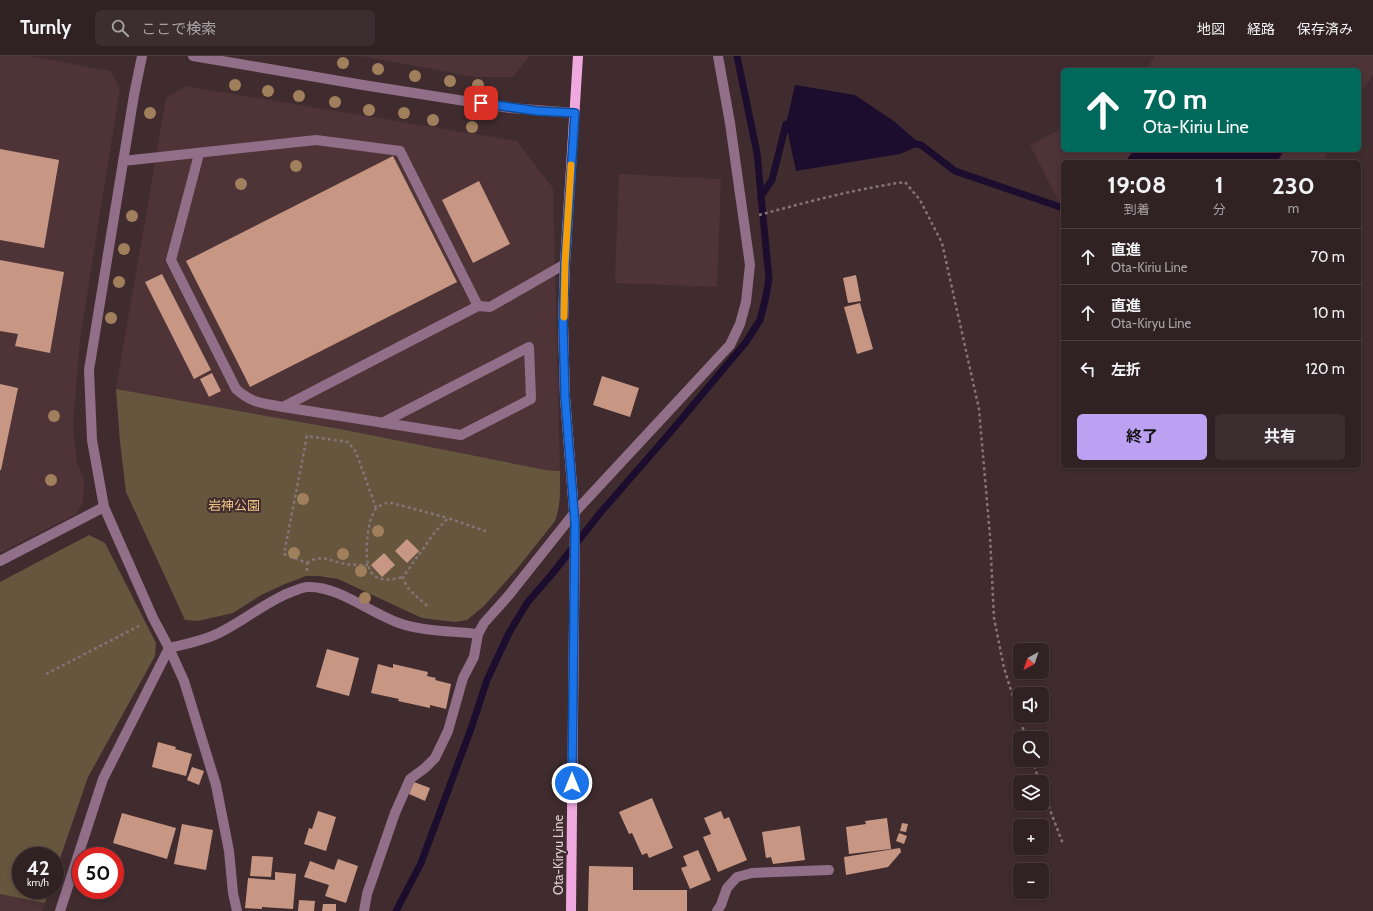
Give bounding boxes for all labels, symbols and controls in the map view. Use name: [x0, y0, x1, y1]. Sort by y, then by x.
search box: [95, 10, 375, 46]
text: Turnly: [20, 16, 71, 39]
icon: search: [109, 17, 131, 39]
text: ここで検索: [141, 20, 216, 38]
text: 地図: [1197, 20, 1225, 38]
text: 経路: [1247, 20, 1275, 38]
text: 保存済み: [1297, 20, 1353, 38]
text: 70 m: [1143, 82, 1207, 116]
icon: ahead: [1077, 84, 1129, 136]
pin: [464, 86, 498, 120]
icon: arrive: [470, 92, 492, 114]
text: Ota-Kiriu Line: [1143, 116, 1249, 138]
text: 19:08: [1107, 170, 1166, 199]
text: 1: [1215, 170, 1224, 199]
text: 230: [1272, 171, 1315, 200]
text: m: [1288, 200, 1299, 216]
text: 到着: [1124, 201, 1150, 217]
text: 分: [1213, 201, 1226, 217]
text: 直進: [1111, 241, 1141, 259]
icon: ahead: [1077, 246, 1099, 268]
text: 70 m: [1311, 248, 1345, 266]
text: Ota-Kiriu Line: [1111, 259, 1187, 275]
text: 直進: [1111, 297, 1141, 315]
icon: ahead: [1077, 302, 1099, 324]
text: 10 m: [1313, 304, 1345, 322]
text: Ota-Kiryu Line: [1111, 315, 1191, 331]
icon: left: [1077, 358, 1099, 380]
text: 120 m: [1305, 360, 1345, 378]
text: 左折: [1111, 361, 1141, 379]
button: 終了: [1077, 414, 1207, 460]
button: 共有: [1215, 414, 1345, 460]
park label: 岩神公園: [208, 497, 260, 513]
north arrow: [1013, 643, 1049, 679]
map controls: [1013, 643, 1049, 899]
button: sound: [1013, 687, 1049, 723]
button: search: [1013, 731, 1049, 767]
position arrow: [551, 762, 593, 804]
button: layers: [1013, 775, 1049, 811]
street label: Ota-Kiryu Line: [550, 815, 566, 895]
button: +: [1013, 819, 1049, 855]
speed limit sign: 50: [72, 847, 124, 899]
text: 42: [27, 856, 50, 880]
button: −: [1013, 863, 1049, 899]
text: km/h: [27, 876, 49, 889]

